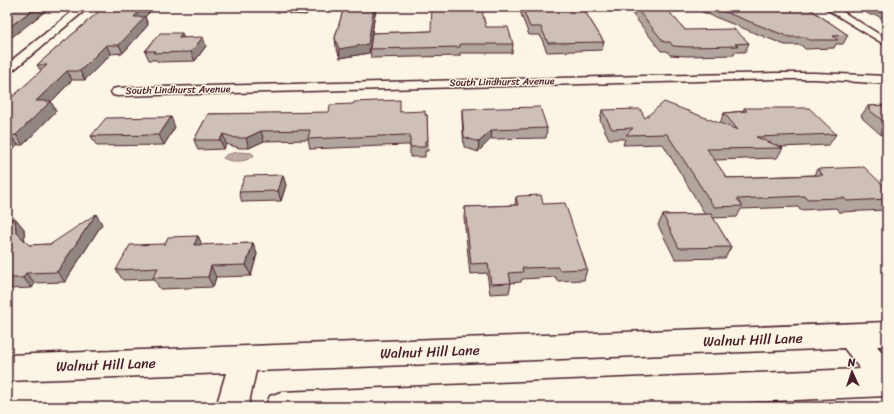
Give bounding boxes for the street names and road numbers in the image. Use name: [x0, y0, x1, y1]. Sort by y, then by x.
street label: South Lindhurst Avenue: [449, 72, 555, 92]
street label: South Lindhurst Avenue: [125, 80, 231, 100]
street label: Walnut Hill Lane: [703, 326, 803, 354]
street label: Walnut Hill Lane: [380, 338, 480, 366]
street label: Walnut Hill Lane: [56, 351, 156, 379]

